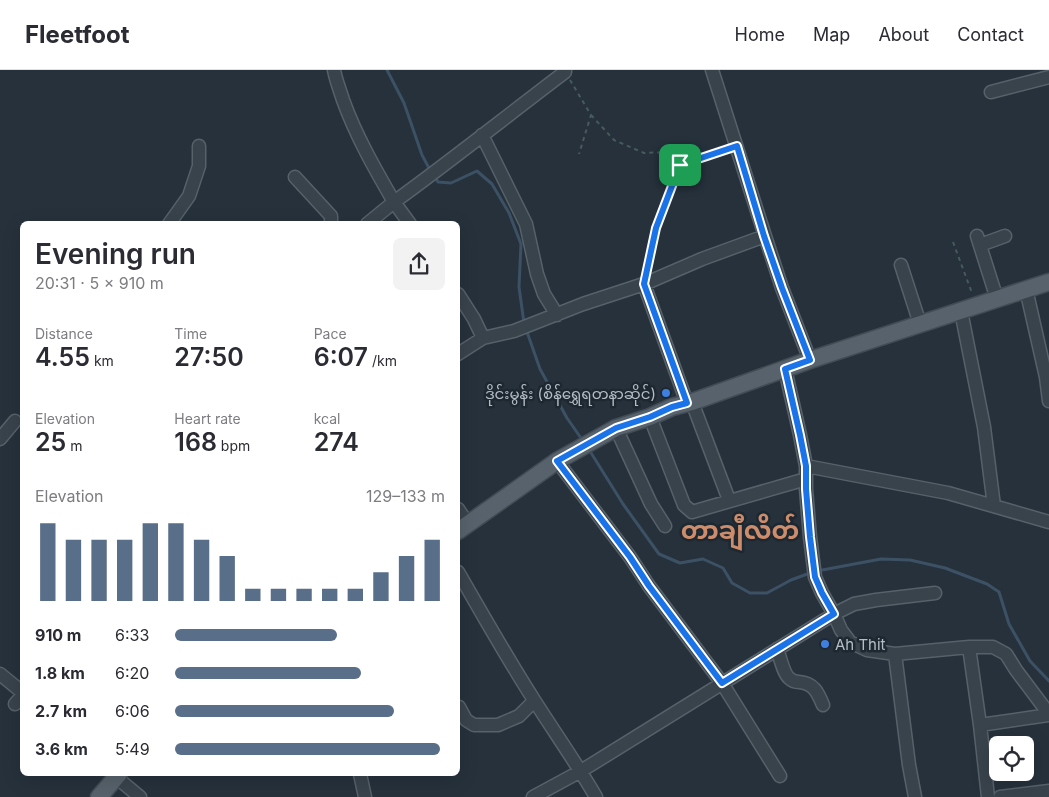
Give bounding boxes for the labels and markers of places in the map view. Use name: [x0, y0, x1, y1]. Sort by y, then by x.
pin: [659, 144, 701, 186]
place label: ဒိုင်းမွန်း (စိန်ရွှေရတနာဆိုင်): [485, 384, 656, 406]
marker: ဒိုင်းမွန်း (စိန်ရွှေရတနာဆိုင်): [660, 387, 672, 399]
place label: Ah Thit: [835, 635, 886, 654]
marker: Ah Thit: [819, 638, 831, 650]

